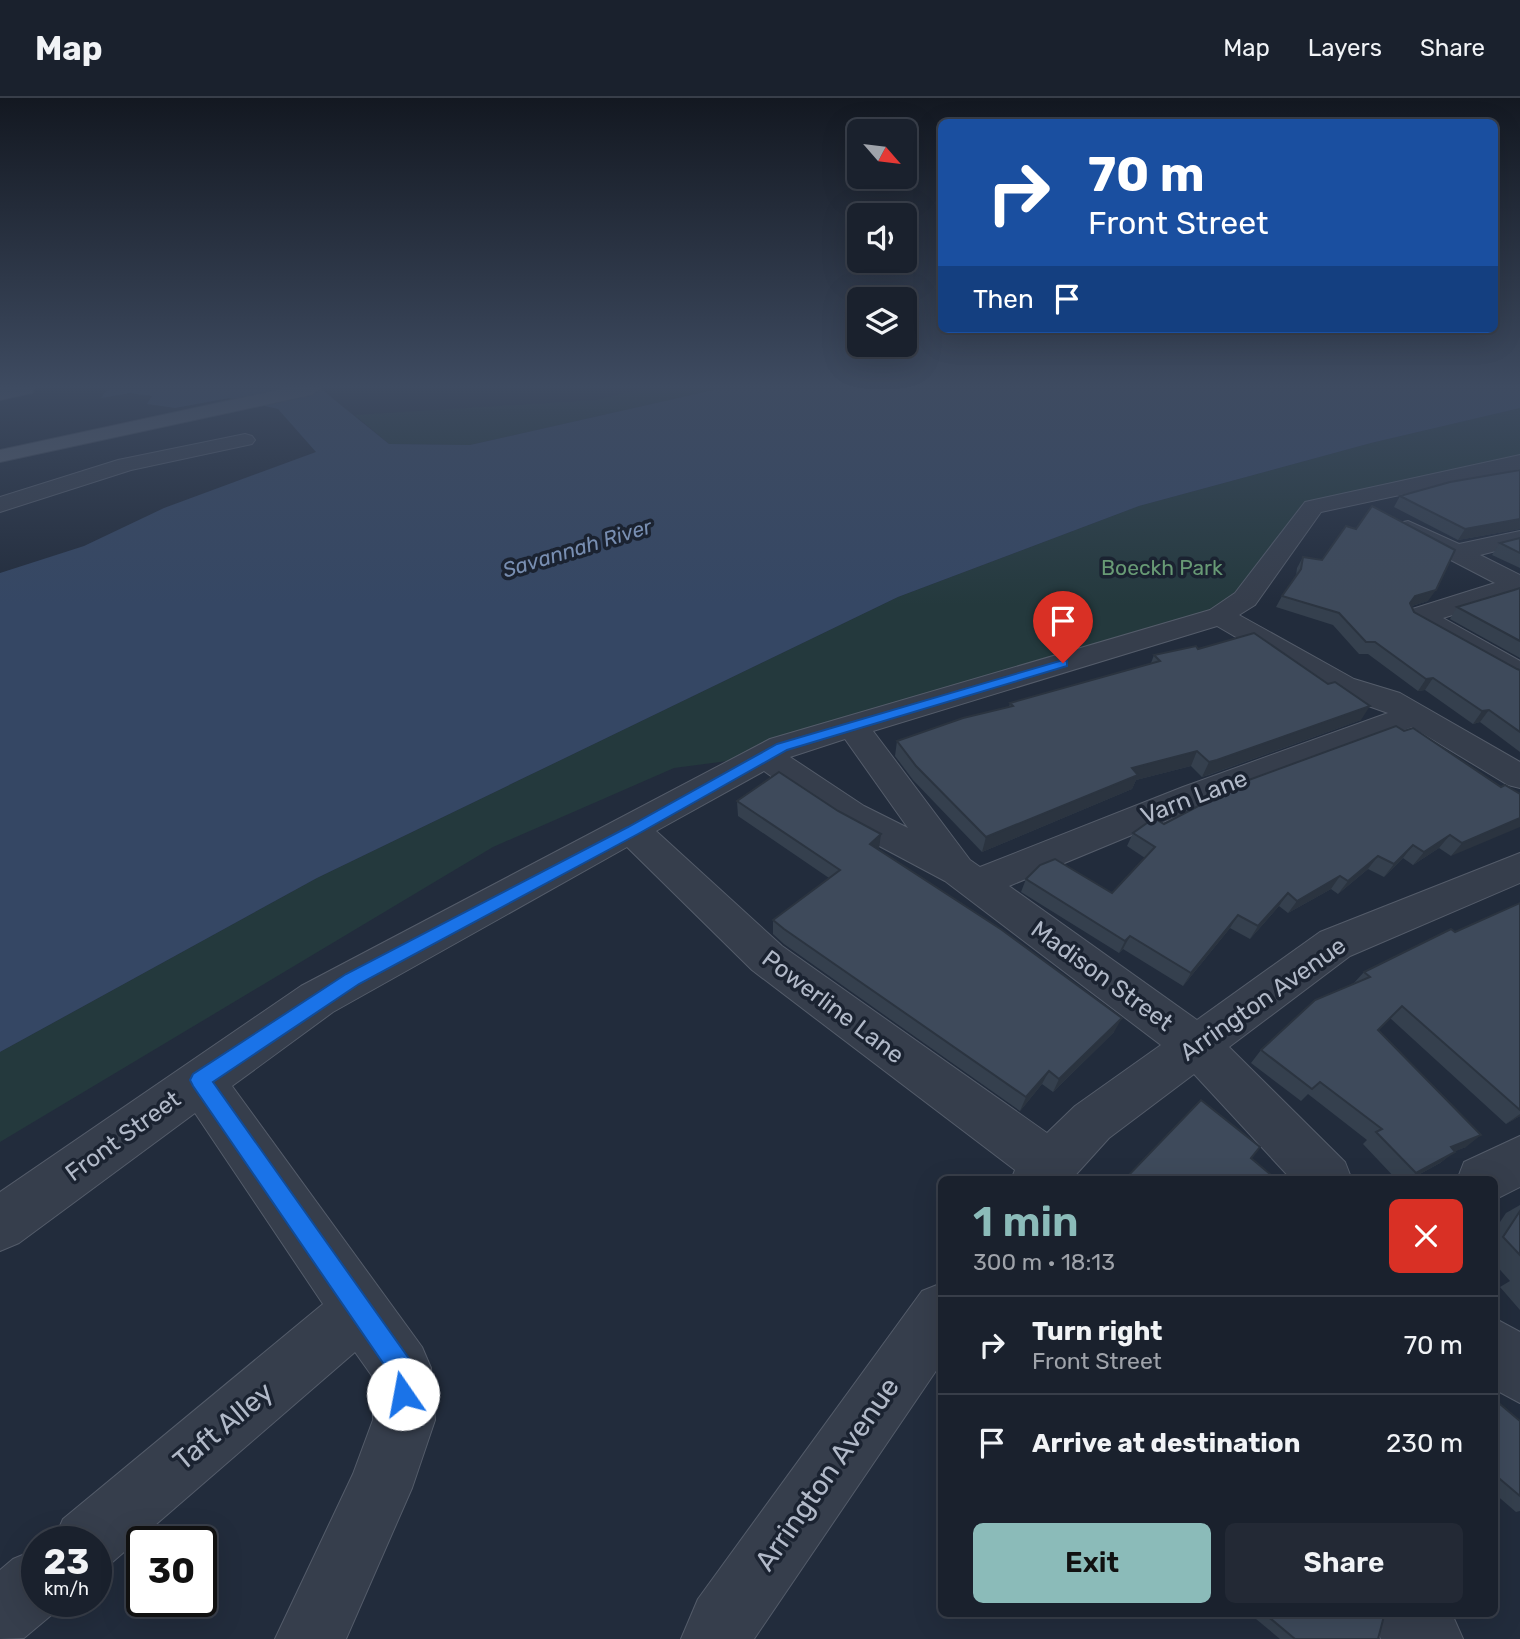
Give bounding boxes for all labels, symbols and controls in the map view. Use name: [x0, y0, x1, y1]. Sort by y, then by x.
text: Map: [35, 29, 103, 68]
text: Map: [1223, 34, 1270, 62]
text: Layers: [1308, 34, 1382, 62]
text: Share: [1420, 34, 1485, 62]
north arrow: [847, 119, 917, 189]
map controls: [847, 119, 917, 357]
text: 70 m: [1088, 145, 1205, 203]
icon: right: [973, 147, 1064, 238]
button: sound: [847, 203, 917, 273]
text: Front Street: [1088, 204, 1268, 242]
icon: arrive: [1048, 280, 1086, 318]
text: Then: [973, 284, 1034, 315]
button: layers: [847, 287, 917, 357]
water label: Savannah River: [499, 513, 656, 583]
park label: Boeckh Park: [1101, 555, 1223, 580]
pin: [1033, 591, 1093, 663]
icon: arrive: [1044, 602, 1082, 640]
street label: Varn Lane: [1137, 764, 1251, 830]
street label: Madison Street: [1026, 915, 1178, 1037]
street label: Arrington Avenue: [1175, 931, 1351, 1067]
street label: Powerline Lane: [757, 945, 909, 1069]
street label: Front Street: [60, 1085, 186, 1187]
text: 1 min: [973, 1197, 1079, 1247]
button: close: [1389, 1199, 1463, 1273]
text: 300 m · 18:13: [973, 1248, 1115, 1276]
text: Turn right: [1032, 1316, 1162, 1347]
icon: right: [973, 1326, 1011, 1364]
text: 70 m: [1404, 1330, 1463, 1361]
text: Front Street: [1032, 1347, 1162, 1375]
position arrow: [366, 1357, 440, 1431]
street label: Arrington Avenue: [748, 1371, 906, 1577]
street label: Taft Alley: [167, 1375, 279, 1477]
icon: arrive: [973, 1424, 1011, 1462]
text: Arrive at destination: [1032, 1428, 1300, 1459]
text: 230 m: [1386, 1428, 1463, 1459]
button: Exit: [973, 1523, 1211, 1603]
button: Share: [1225, 1523, 1463, 1603]
speed limit sign: 30: [126, 1526, 217, 1617]
text: 23: [44, 1541, 89, 1583]
text: km/h: [44, 1578, 89, 1600]

